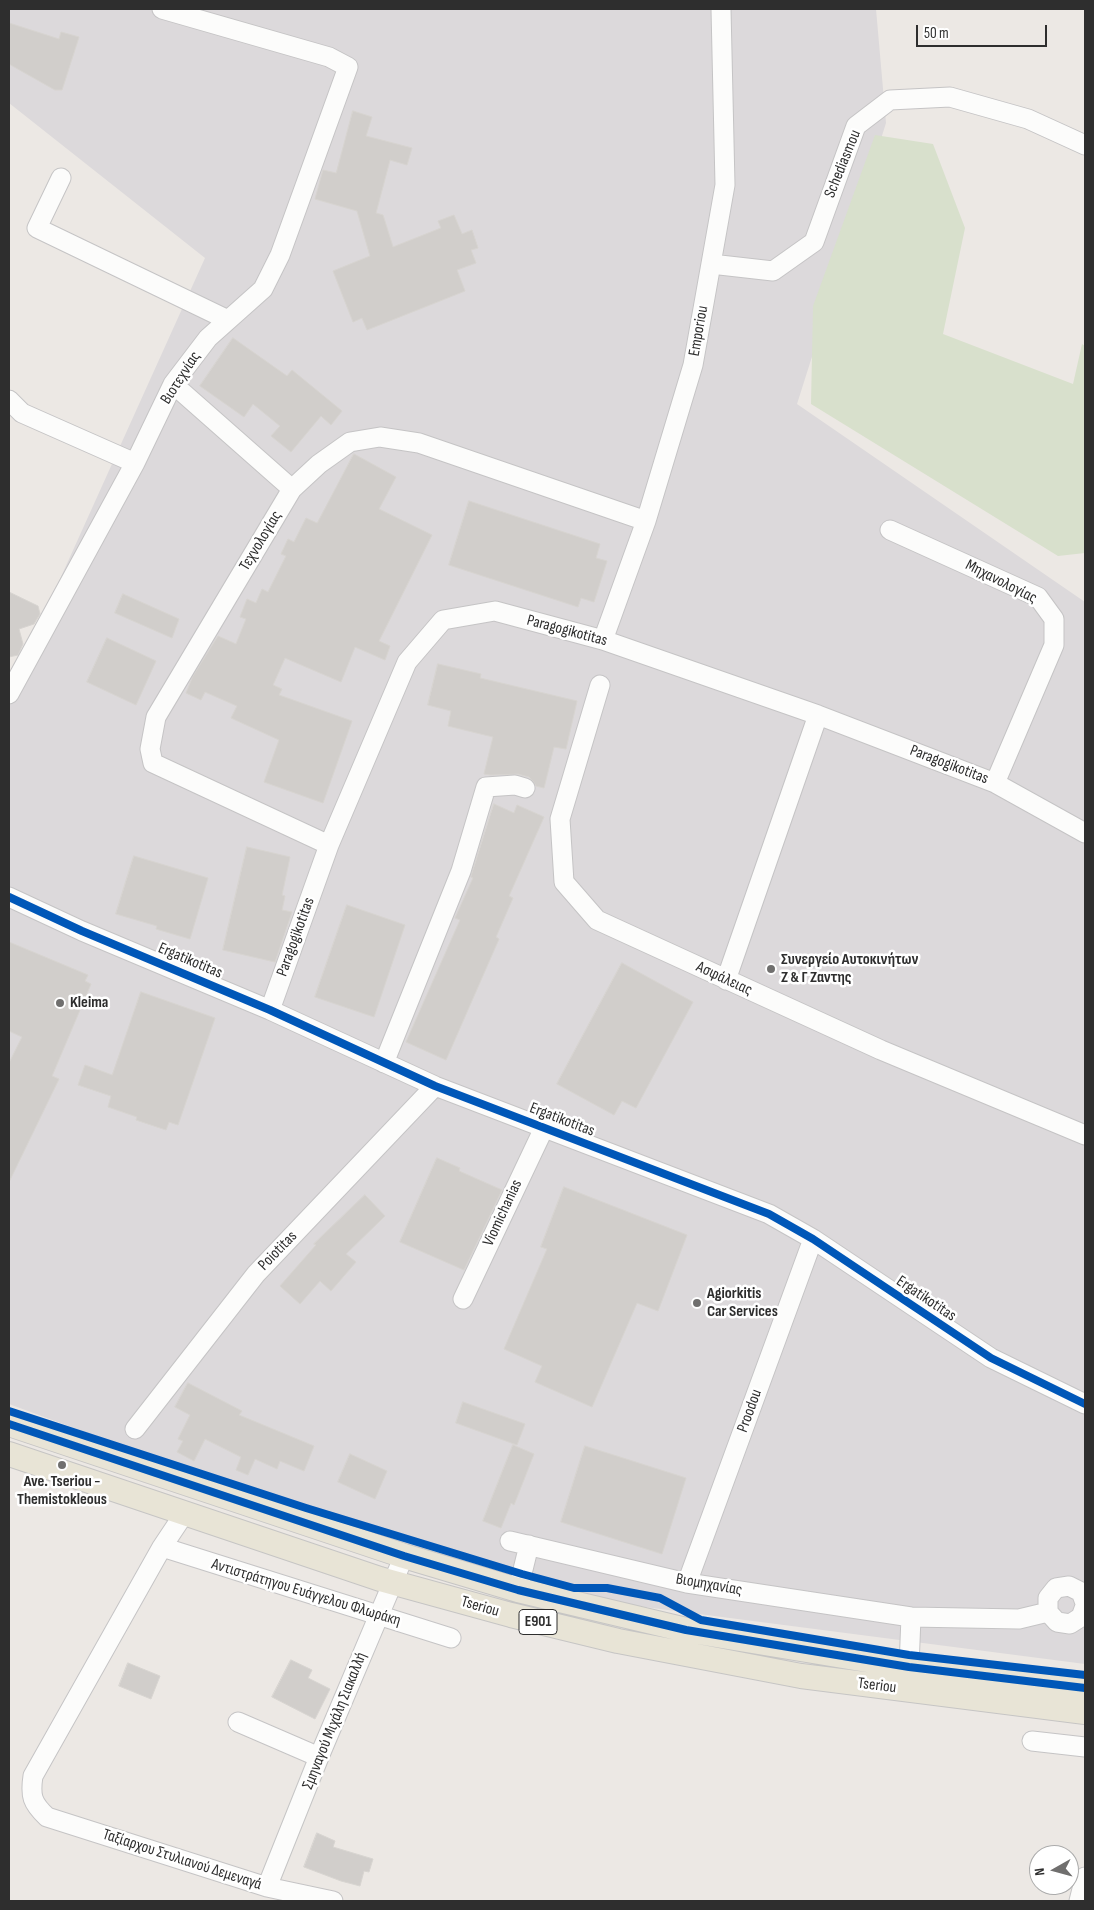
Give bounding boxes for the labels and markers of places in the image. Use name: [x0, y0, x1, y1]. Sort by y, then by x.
place label: Συνεργείο Αυτοκινήτων Ζ & Γ Ζαντης: [781, 950, 918, 988]
marker: Συνεργείο Αυτοκινήτων Ζ & Γ Ζαντης: [765, 963, 777, 975]
place label: Kleima: [70, 993, 108, 1013]
marker: Kleima: [54, 997, 66, 1009]
place label: Agiorkitis Car Services: [707, 1284, 778, 1322]
marker: Agiorkitis Car Services: [691, 1297, 703, 1309]
marker: Ave. Tseriou - Themistokleous: [56, 1459, 68, 1471]
place label: Ave. Tseriou - Themistokleous: [17, 1472, 107, 1510]

